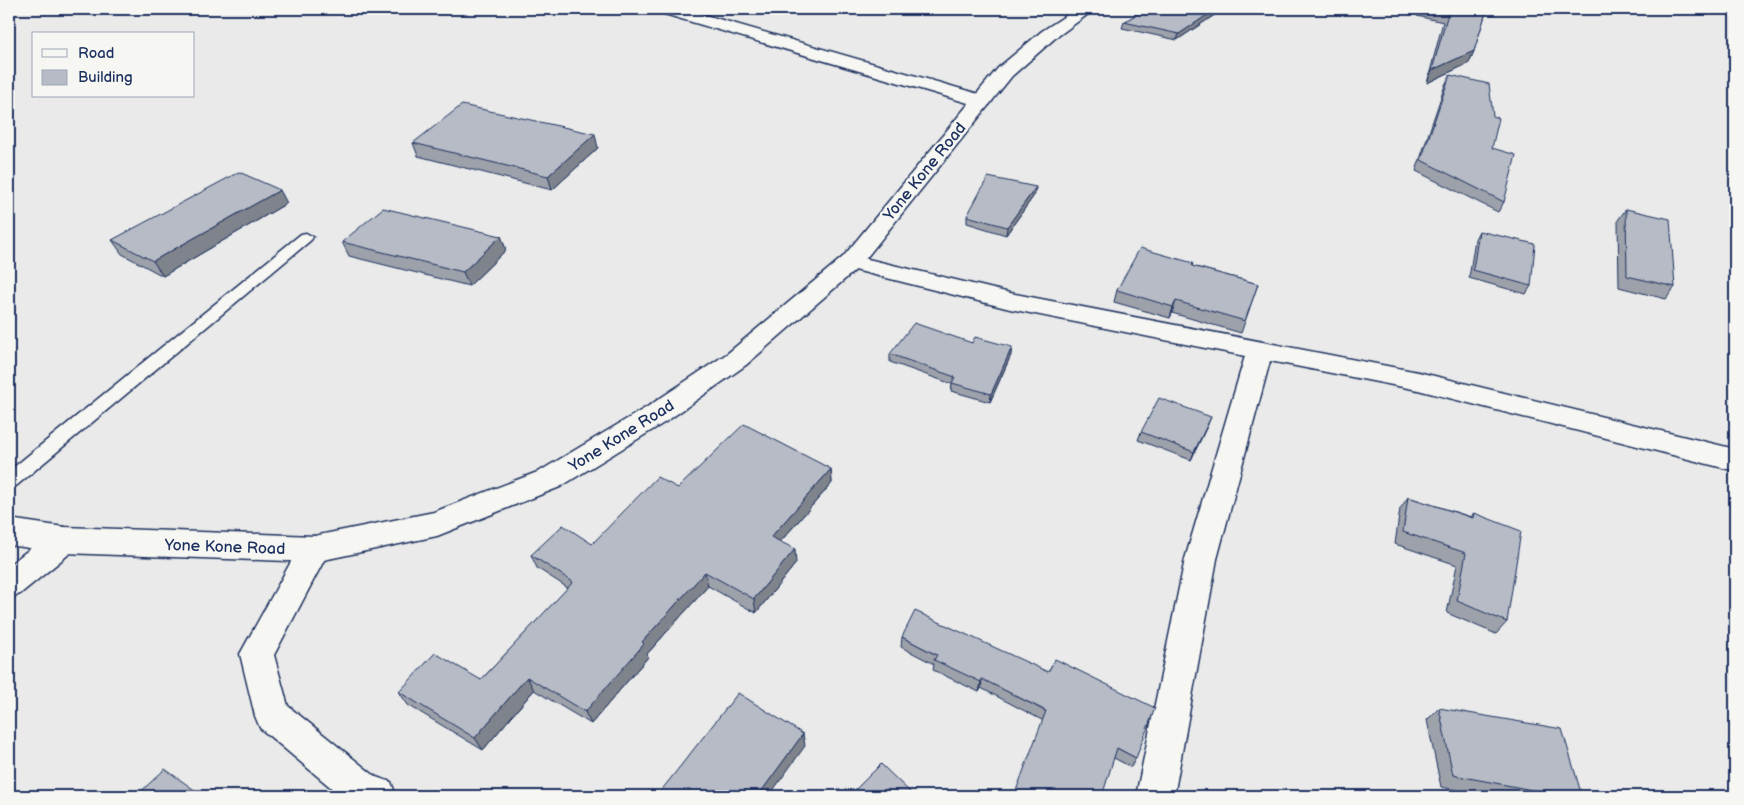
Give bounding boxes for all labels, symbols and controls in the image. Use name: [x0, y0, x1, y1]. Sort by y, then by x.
legend: [32, 32, 195, 98]
text: Road: [78, 44, 114, 63]
text: Building: [78, 68, 133, 87]
street label: Yone Kone Road: [879, 119, 971, 226]
street label: Yone Kone Road: [565, 396, 678, 477]
street label: Yone Kone Road: [163, 536, 286, 559]

